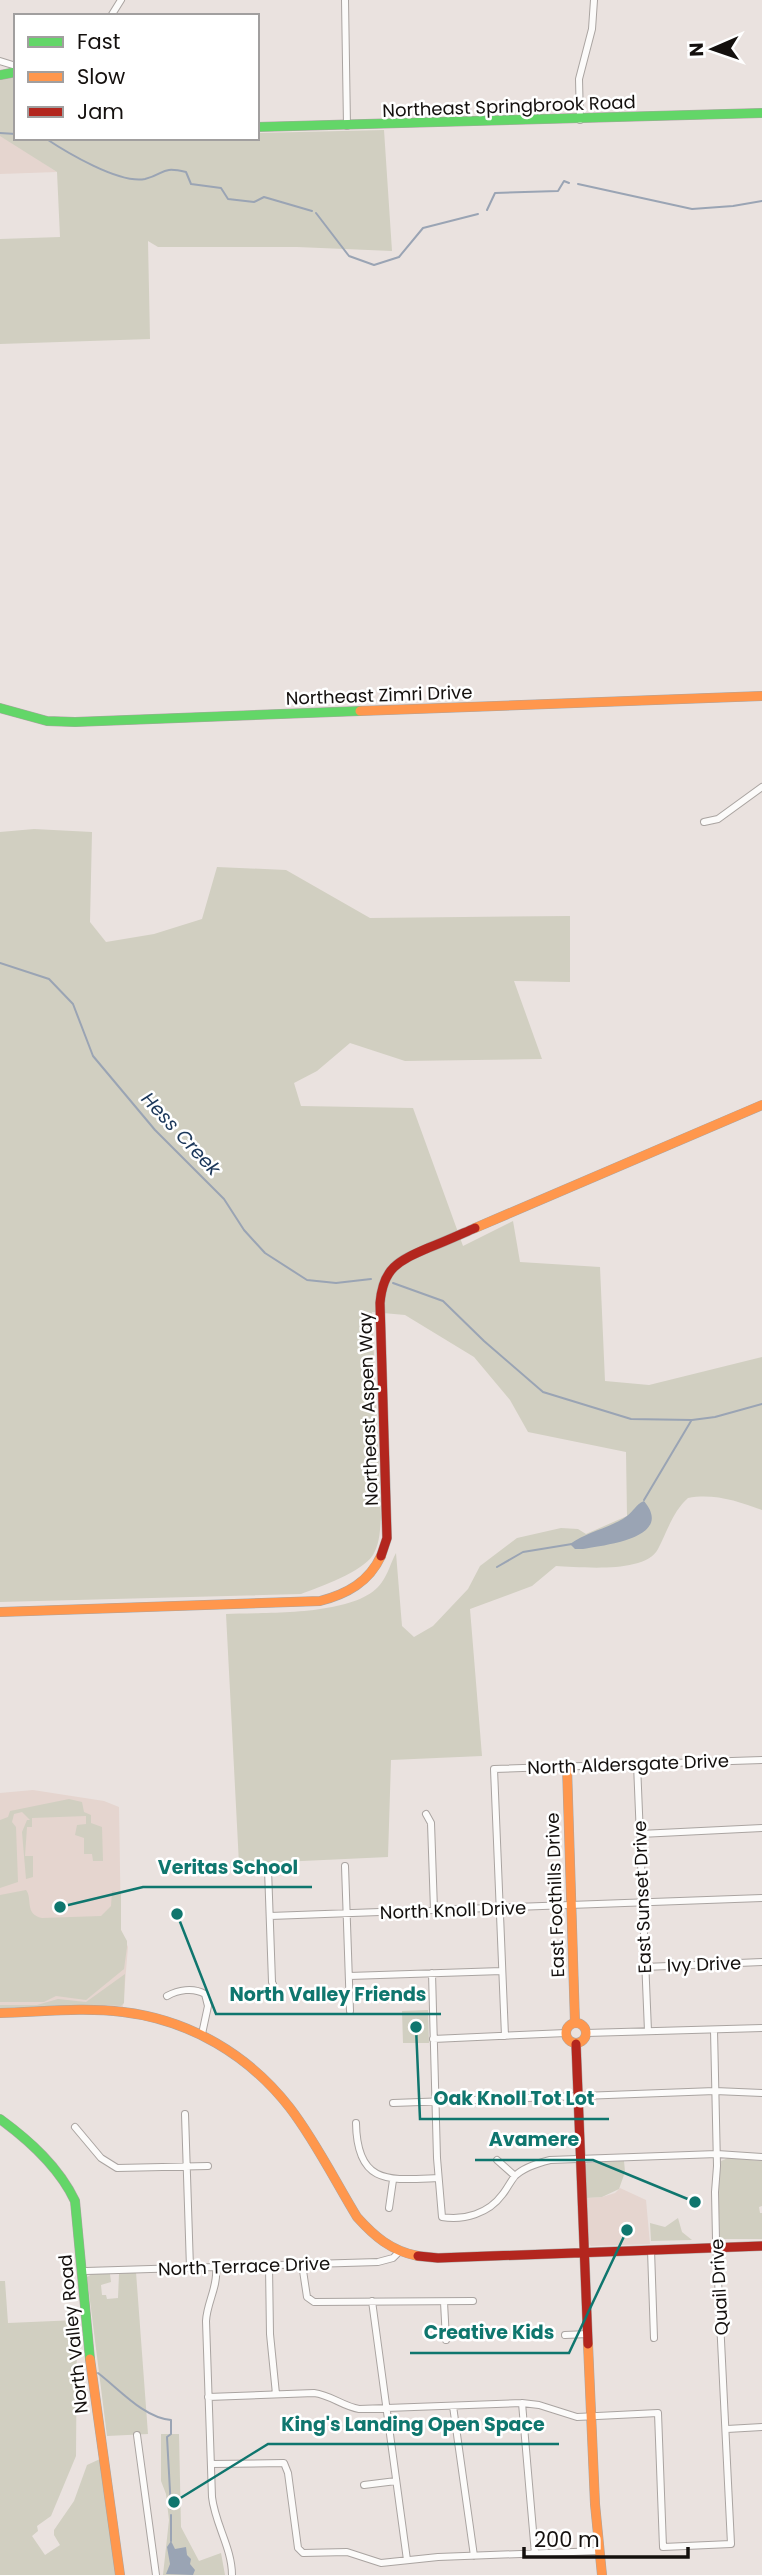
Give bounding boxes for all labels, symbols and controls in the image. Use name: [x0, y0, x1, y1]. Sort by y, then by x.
legend: [14, 14, 259, 140]
north arrow: [678, 14, 748, 84]
text: Fast: [77, 27, 120, 56]
text: N: [683, 42, 710, 57]
text: Slow: [77, 62, 125, 91]
street label: Northeast Springbrook Road: [382, 89, 636, 123]
text: Jam: [77, 97, 124, 126]
street label: Northeast Zimri Drive: [285, 679, 473, 711]
water label: Hess Creek: [135, 1086, 228, 1183]
street label: Northeast Aspen Way: [352, 1312, 384, 1506]
street label: North Aldersgate Drive: [527, 1748, 729, 1780]
street label: East Foothills Drive: [540, 1812, 570, 1978]
street label: East Sunset Drive: [627, 1820, 657, 1974]
callout: Veritas School: [143, 1847, 312, 1887]
text: Veritas School: [158, 1854, 298, 1881]
street label: North Knoll Drive: [379, 1895, 527, 1925]
street label: Ivy Drive: [666, 1950, 742, 1978]
callout: North Valley Friends: [216, 1974, 441, 2014]
text: North Valley Friends: [230, 1981, 426, 2008]
callout: Oak Knoll Tot Lot: [420, 2079, 609, 2119]
text: Oak Knoll Tot Lot: [434, 2085, 595, 2112]
callout: Avamere: [475, 2120, 593, 2160]
text: Avamere: [489, 2126, 580, 2153]
street label: Quail Drive: [704, 2238, 734, 2336]
street label: North Terrace Drive: [157, 2251, 331, 2281]
street label: North Valley Road: [52, 2253, 94, 2415]
callout: Creative Kids: [410, 2313, 569, 2353]
text: Creative Kids: [424, 2319, 554, 2346]
callout: King's Landing Open Space: [268, 2404, 559, 2444]
text: King's Landing Open Space: [281, 2411, 545, 2438]
scale bar: [524, 2516, 688, 2560]
text: 200 m: [534, 2525, 600, 2554]

